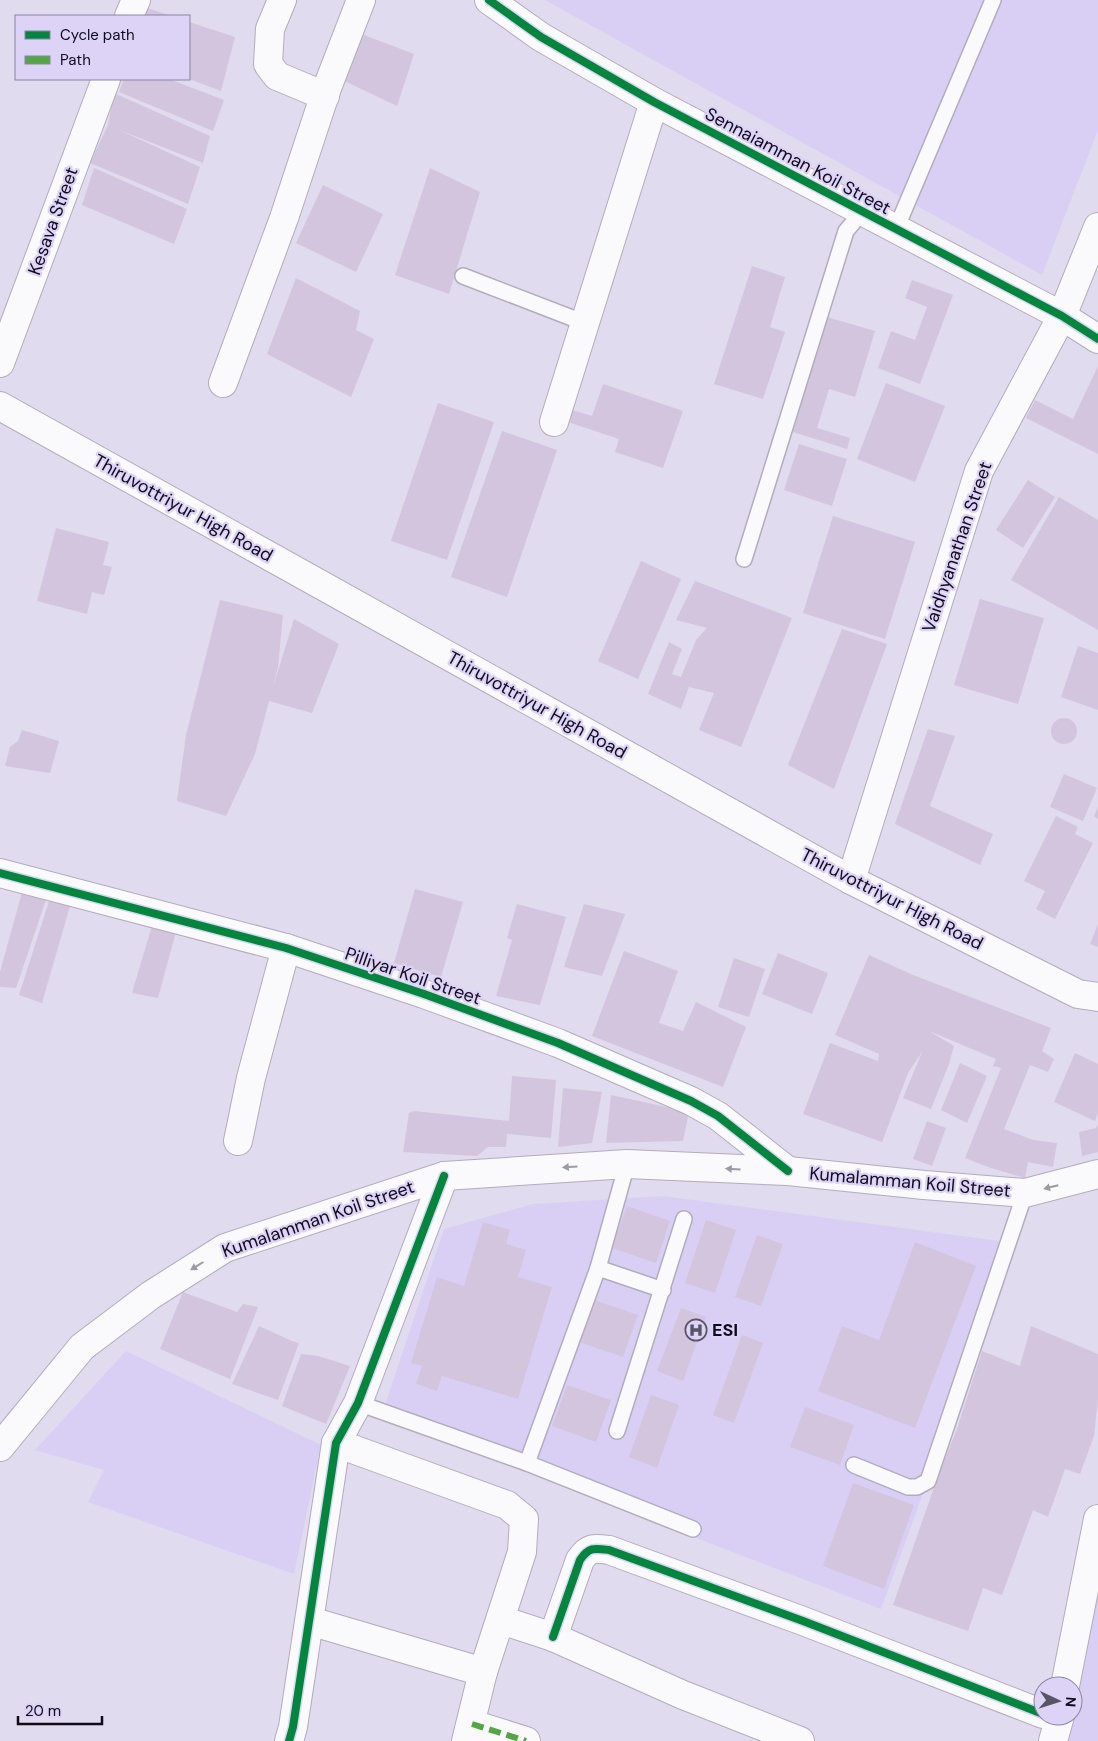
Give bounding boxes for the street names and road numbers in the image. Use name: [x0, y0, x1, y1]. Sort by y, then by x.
street label: Sennaiamman Koil Street: [701, 102, 895, 220]
street label: Kesava Street: [22, 164, 84, 278]
street label: Thiruvottriyur High Road: [89, 449, 277, 567]
street label: Vaidhyanathan Street: [917, 458, 997, 636]
street label: Thiruvottriyur High Road: [443, 646, 631, 764]
street label: Thiruvottriyur High Road: [797, 843, 987, 955]
street label: Pilliyar Koil Street: [342, 941, 484, 1011]
street label: Kumalamman Koil Street: [808, 1161, 1012, 1203]
street label: Kumalamman Koil Street: [219, 1175, 417, 1263]

